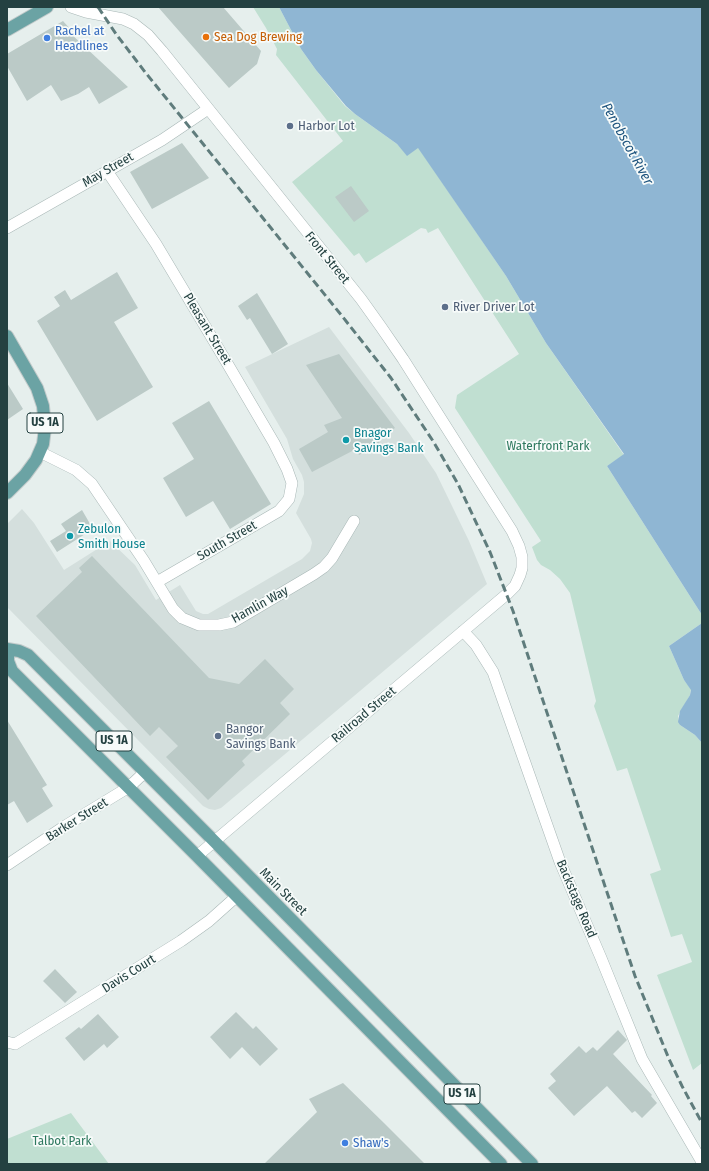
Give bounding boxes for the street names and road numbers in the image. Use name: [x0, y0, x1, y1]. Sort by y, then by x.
street label: May Street: [80, 149, 136, 191]
street label: Front Street: [301, 229, 353, 287]
street label: Pleasant Street: [180, 290, 234, 368]
road number: US 1A: [27, 413, 63, 433]
street label: South Street: [194, 518, 260, 564]
street label: Hamlin Way: [229, 583, 291, 627]
street label: Railroad Street: [329, 684, 399, 746]
road number: US 1A: [96, 731, 132, 751]
street label: Barker Street: [43, 795, 111, 845]
street label: Backstage Road: [553, 858, 599, 940]
street label: Main Street: [256, 865, 310, 919]
street label: Davis Court: [99, 951, 159, 997]
road number: US 1A: [444, 1084, 480, 1104]

